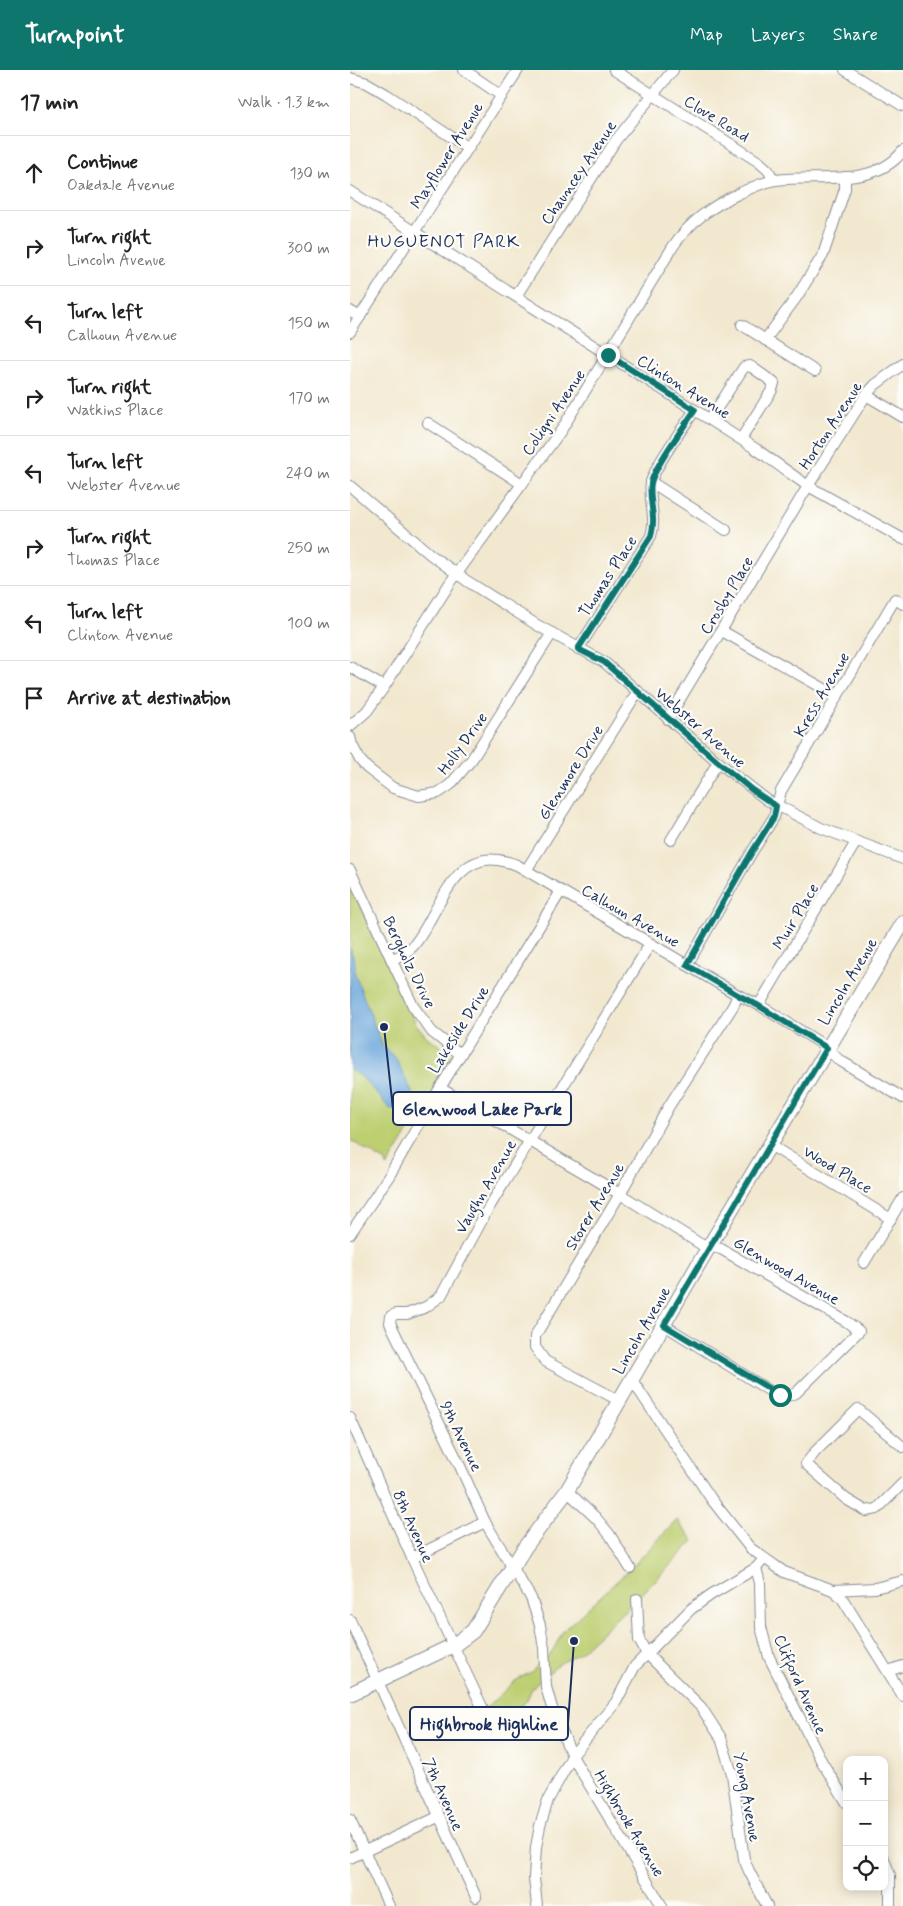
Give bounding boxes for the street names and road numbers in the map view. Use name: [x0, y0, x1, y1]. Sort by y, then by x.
street label: Clove Road: [679, 91, 753, 148]
street label: Mayflower Avenue: [406, 98, 489, 213]
street label: Chauncey Avenue: [537, 116, 622, 229]
street label: Clinton Avenue: [633, 350, 734, 424]
street label: Coligni Avenue: [518, 366, 591, 460]
street label: Horton Avenue: [795, 377, 868, 474]
street label: Thomas Place: [574, 532, 642, 622]
street label: Crosby Place: [696, 553, 759, 639]
street label: Kress Avenue: [789, 648, 855, 741]
street label: Webster Avenue: [650, 683, 750, 773]
street label: Holly Drive: [433, 708, 493, 779]
street label: Glenmore Drive: [534, 721, 609, 824]
street label: Calhoun Avenue: [577, 880, 683, 953]
street label: Muir Place: [768, 880, 824, 954]
street label: Bergholz Drive: [376, 913, 440, 1013]
street label: Lincoln Avenue: [814, 934, 883, 1030]
street label: Lakeside Drive: [424, 981, 495, 1078]
street label: Vaughn Avenue: [451, 1136, 523, 1238]
street label: Wood Place: [799, 1141, 876, 1199]
street label: Storer Avenue: [561, 1159, 630, 1254]
street label: Glenwood Avenue: [729, 1232, 843, 1310]
street label: Lincoln Avenue: [609, 1282, 676, 1379]
street label: 9th Avenue: [435, 1398, 487, 1475]
street label: 8th Avenue: [387, 1487, 438, 1566]
street label: Clifford Avenue: [766, 1631, 831, 1739]
street label: Young Avenue: [727, 1751, 765, 1844]
street label: 7th Avenue: [417, 1755, 468, 1834]
street label: Highbrook Avenue: [588, 1766, 669, 1882]

